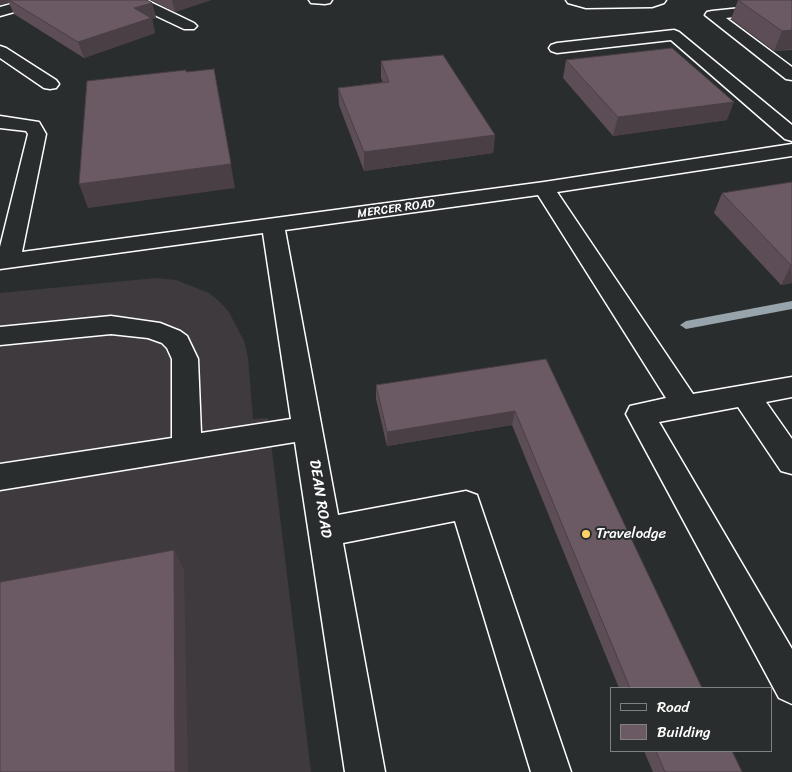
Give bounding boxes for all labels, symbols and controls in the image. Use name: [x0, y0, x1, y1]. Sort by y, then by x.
street label: MERCER ROAD: [356, 196, 436, 222]
street label: DEAN ROAD: [305, 459, 335, 539]
place label: Travelodge: [596, 525, 666, 543]
marker: Travelodge: [580, 528, 592, 540]
legend: [610, 687, 772, 752]
text: Road: [657, 694, 689, 720]
text: Building: [657, 719, 711, 745]

